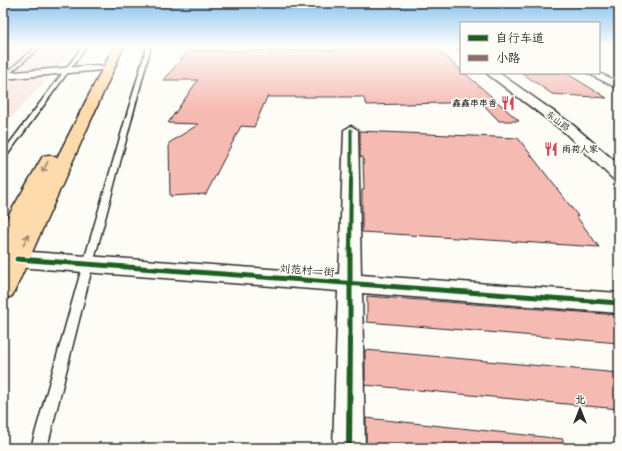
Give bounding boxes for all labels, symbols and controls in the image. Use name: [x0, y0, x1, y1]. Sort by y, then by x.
legend: [460, 22, 600, 74]
text: 自行车道: [496, 29, 544, 48]
text: 小路: [496, 49, 520, 68]
restaurant icon: 鑫鑫串串香: [500, 95, 516, 111]
place label: 鑫鑫串串香: [452, 96, 497, 111]
street label: 东山路: [542, 107, 573, 136]
restaurant icon: 雨荷人家: [543, 141, 559, 157]
place label: 雨荷人家: [562, 142, 598, 157]
one-way arrow: [41, 160, 48, 172]
one-way arrow: [23, 235, 30, 247]
street label: 刘范村一街: [279, 260, 336, 282]
north arrow: [560, 389, 600, 429]
text: 北: [575, 391, 586, 409]

